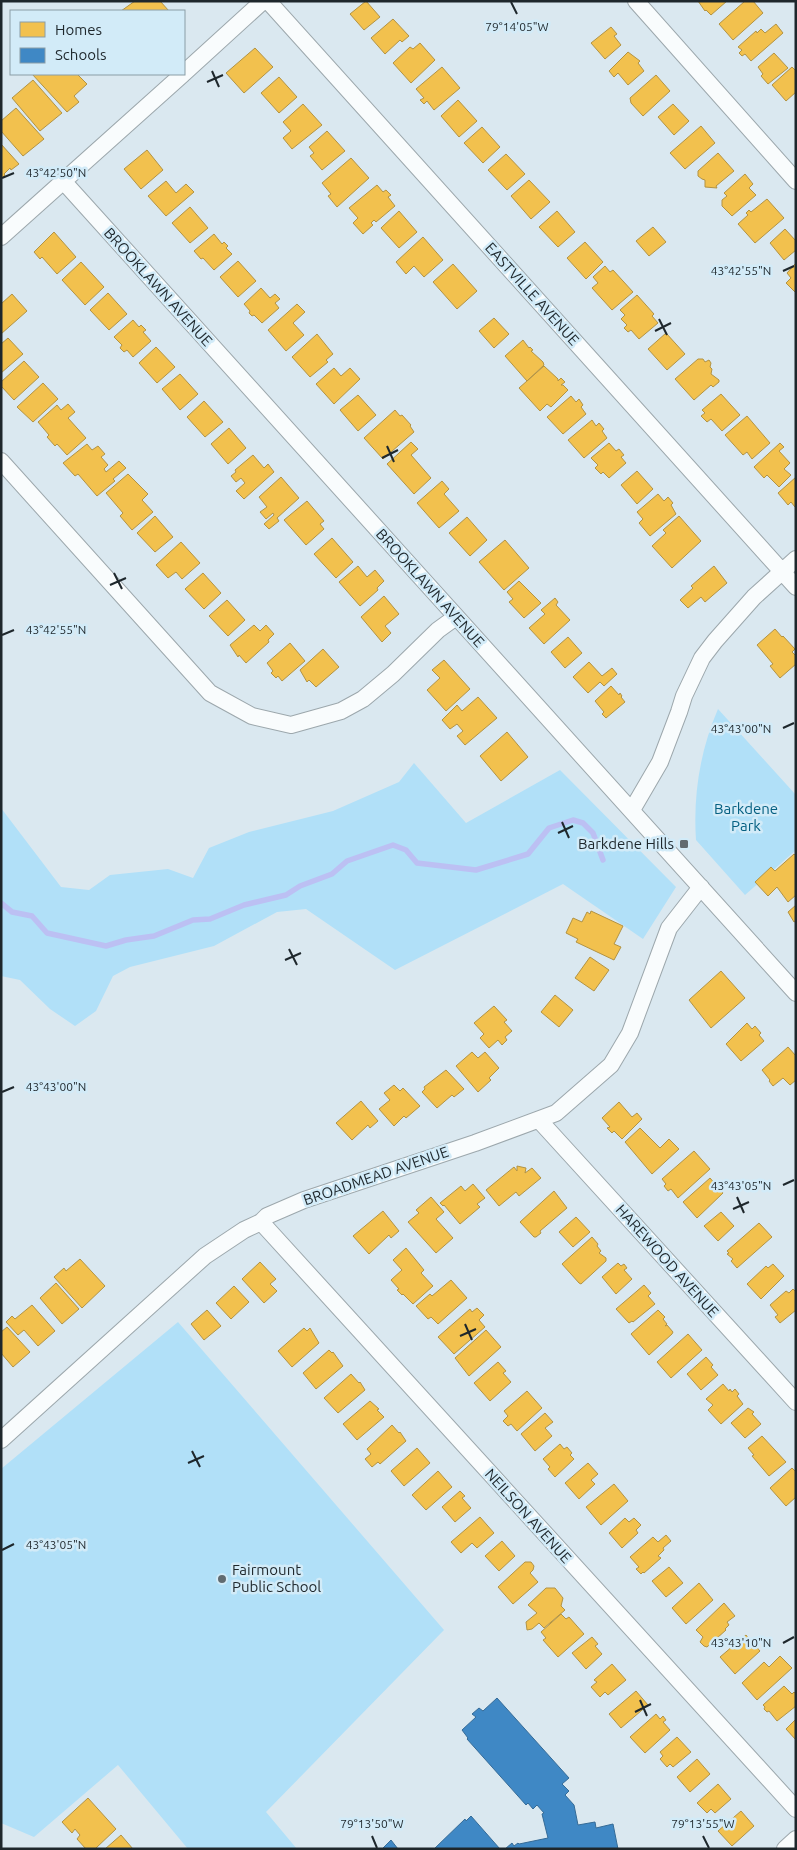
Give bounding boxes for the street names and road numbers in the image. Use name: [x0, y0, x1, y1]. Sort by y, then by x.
street label: BROOKLAWN AVENUE: [101, 224, 216, 349]
street label: EASTVILLE AVENUE: [482, 239, 583, 348]
street label: BROOKLAWN AVENUE: [373, 525, 488, 650]
street label: BROADMEAD AVENUE: [301, 1143, 451, 1208]
street label: HAREWOOD AVENUE: [612, 1201, 722, 1320]
street label: NEILSON AVENUE: [482, 1465, 575, 1566]

